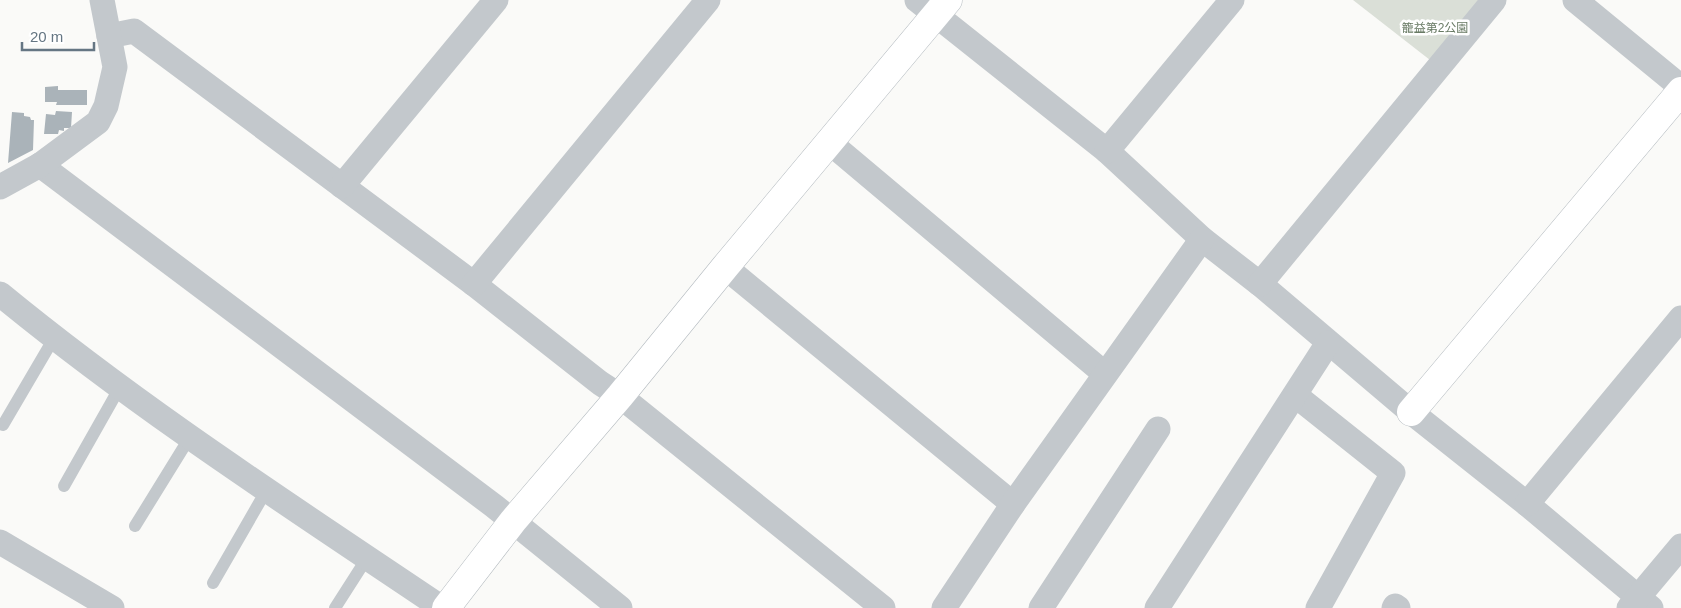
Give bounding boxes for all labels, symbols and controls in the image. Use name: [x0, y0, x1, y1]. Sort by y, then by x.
scale bar: [22, 20, 95, 52]
park label: 籠益第2公園: [1402, 21, 1468, 35]
text: 20 m: [30, 28, 63, 45]

